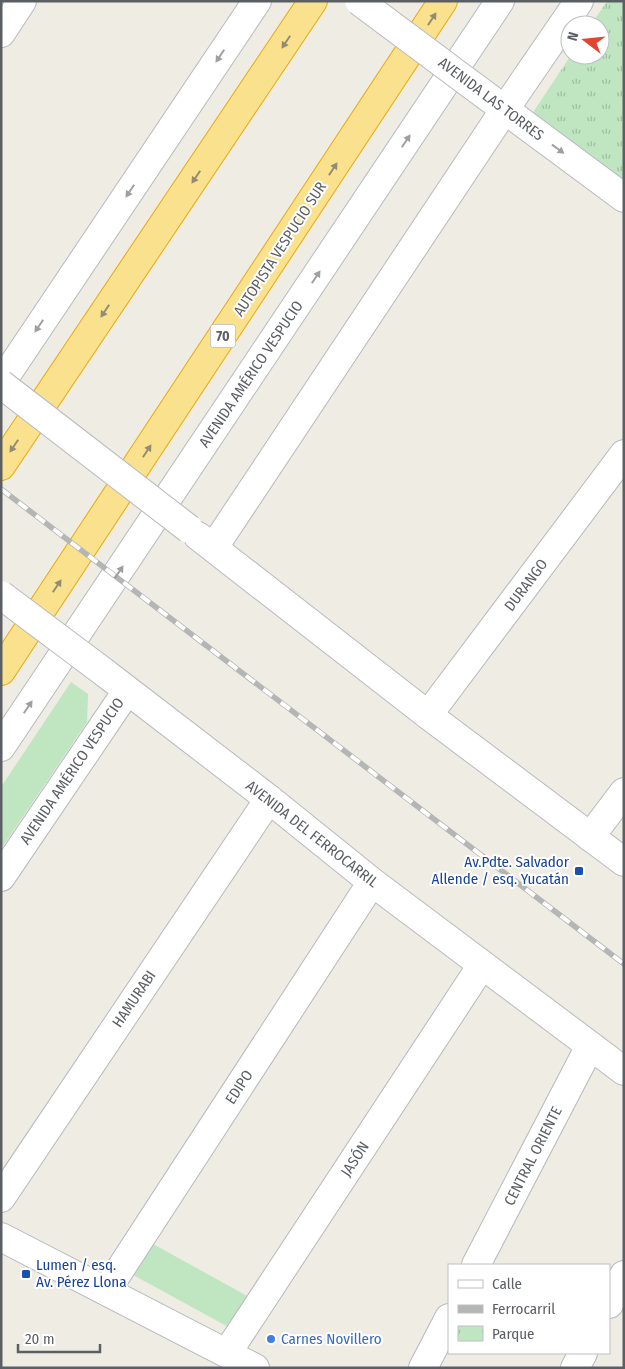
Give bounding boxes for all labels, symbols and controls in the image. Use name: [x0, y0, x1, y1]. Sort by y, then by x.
one-way arrow: [427, 12, 436, 25]
north arrow: [560, 15, 610, 65]
text: N: [564, 30, 582, 43]
one-way arrow: [281, 35, 291, 48]
one-way arrow: [215, 49, 225, 63]
street label: AVENIDA LAS TORRES: [435, 53, 547, 145]
one-way arrow: [401, 135, 411, 148]
one-way arrow: [551, 144, 565, 154]
one-way arrow: [328, 162, 338, 176]
one-way arrow: [191, 170, 200, 183]
street label: AUTOPISTA VESPUCIO SUR: [230, 178, 330, 320]
one-way arrow: [125, 185, 135, 198]
one-way arrow: [311, 270, 321, 283]
street label: AVENIDA AMÉRICO VESPUCIO: [195, 297, 307, 451]
one-way arrow: [100, 305, 110, 318]
one-way arrow: [35, 320, 44, 333]
road number: 70: [210, 324, 236, 348]
one-way arrow: [9, 440, 19, 453]
one-way arrow: [142, 444, 152, 457]
street label: DURANGO: [501, 555, 551, 615]
one-way arrow: [114, 565, 124, 578]
one-way arrow: [53, 580, 62, 593]
street label: AVENIDA AMÉRICO VESPUCIO: [16, 694, 128, 848]
one-way arrow: [23, 700, 33, 714]
street label: AVENIDA DEL FERROCARRIL: [242, 777, 382, 891]
place label: Av.Pdte. Salvador Allende / esq. Yucatán: [432, 853, 570, 888]
marker: Av.Pdte. Salvador Allende / esq. Yucatán: [573, 865, 585, 877]
street label: HAMURABI: [108, 967, 160, 1031]
street label: EDIPO: [221, 1067, 257, 1107]
street label: CENTRAL ORIENTE: [500, 1104, 566, 1208]
street label: JASÓN: [337, 1138, 373, 1180]
place label: Lumen / esq. Av. Pérez Llona: [36, 1256, 127, 1291]
legend: [448, 1264, 610, 1354]
marker: Lumen / esq. Av. Pérez Llona: [20, 1268, 32, 1280]
text: Calle: [492, 1275, 522, 1293]
text: Ferrocarril: [492, 1300, 555, 1318]
scale bar: [18, 1322, 100, 1354]
text: Parque: [492, 1325, 535, 1343]
text: 20 m: [25, 1330, 55, 1348]
place label: Carnes Novillero: [281, 1330, 382, 1348]
marker: Carnes Novillero: [265, 1333, 277, 1345]

